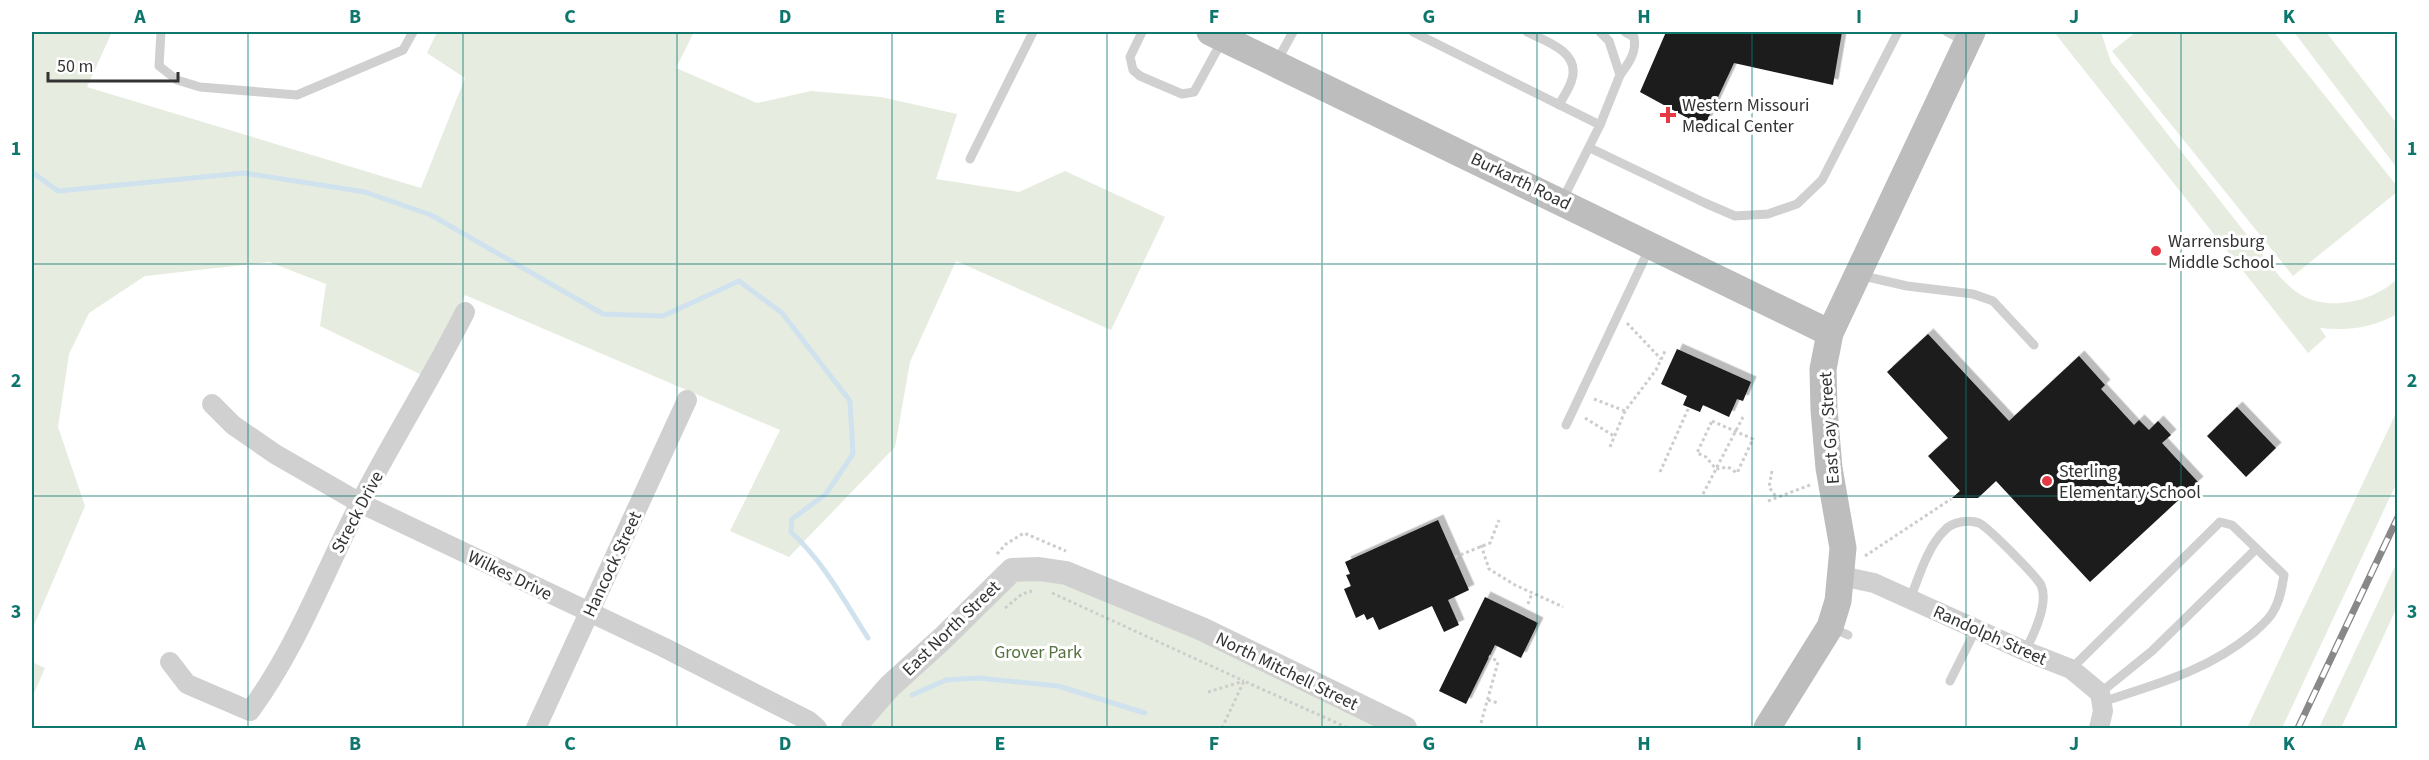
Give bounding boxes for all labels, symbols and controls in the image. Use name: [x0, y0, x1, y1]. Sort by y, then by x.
text: A: [133, 3, 146, 31]
text: B: [349, 3, 361, 31]
text: C: [564, 3, 576, 31]
text: D: [779, 3, 791, 31]
text: E: [995, 3, 1005, 31]
text: F: [1209, 3, 1219, 31]
text: G: [1423, 3, 1435, 31]
text: H: [1637, 3, 1651, 31]
text: I: [1856, 3, 1862, 31]
text: J: [2069, 3, 2079, 31]
text: K: [2283, 3, 2296, 31]
scale bar: [48, 45, 178, 83]
text: 50 m: [57, 54, 93, 79]
place label: Western Missouri Medical Center: [1682, 93, 1810, 139]
marker: Western Missouri Medical Center: [1659, 106, 1677, 124]
text: 1: [11, 135, 21, 163]
text: 1: [2407, 135, 2417, 163]
street label: Burkarth Road: [1466, 146, 1575, 217]
place label: Warrensburg Middle School: [2168, 229, 2274, 275]
marker: Warrensburg Middle School: [2149, 244, 2163, 258]
text: 2: [11, 367, 21, 395]
text: 2: [2407, 367, 2417, 395]
street label: East Gay Street: [1813, 371, 1846, 485]
place label: Sterling Elementary School: [2059, 459, 2201, 505]
street label: Streck Drive: [325, 467, 390, 558]
marker: Sterling Elementary School: [2040, 474, 2054, 488]
street label: Hancock Street: [577, 507, 648, 621]
street label: Wilkes Drive: [463, 544, 556, 607]
street label: East North Street: [897, 575, 1006, 682]
text: 3: [11, 598, 21, 626]
text: 3: [2407, 598, 2417, 626]
street label: Randolph Street: [1929, 599, 2051, 672]
street label: North Mitchell Street: [1212, 626, 1362, 717]
park label: Grover Park: [994, 640, 1082, 665]
text: A: [133, 730, 146, 758]
text: B: [349, 730, 361, 758]
text: C: [564, 730, 576, 758]
text: D: [779, 730, 791, 758]
text: E: [995, 730, 1005, 758]
text: F: [1209, 730, 1219, 758]
text: G: [1423, 730, 1435, 758]
text: H: [1637, 730, 1651, 758]
text: I: [1856, 730, 1862, 758]
text: J: [2069, 730, 2079, 758]
text: K: [2283, 730, 2296, 758]

